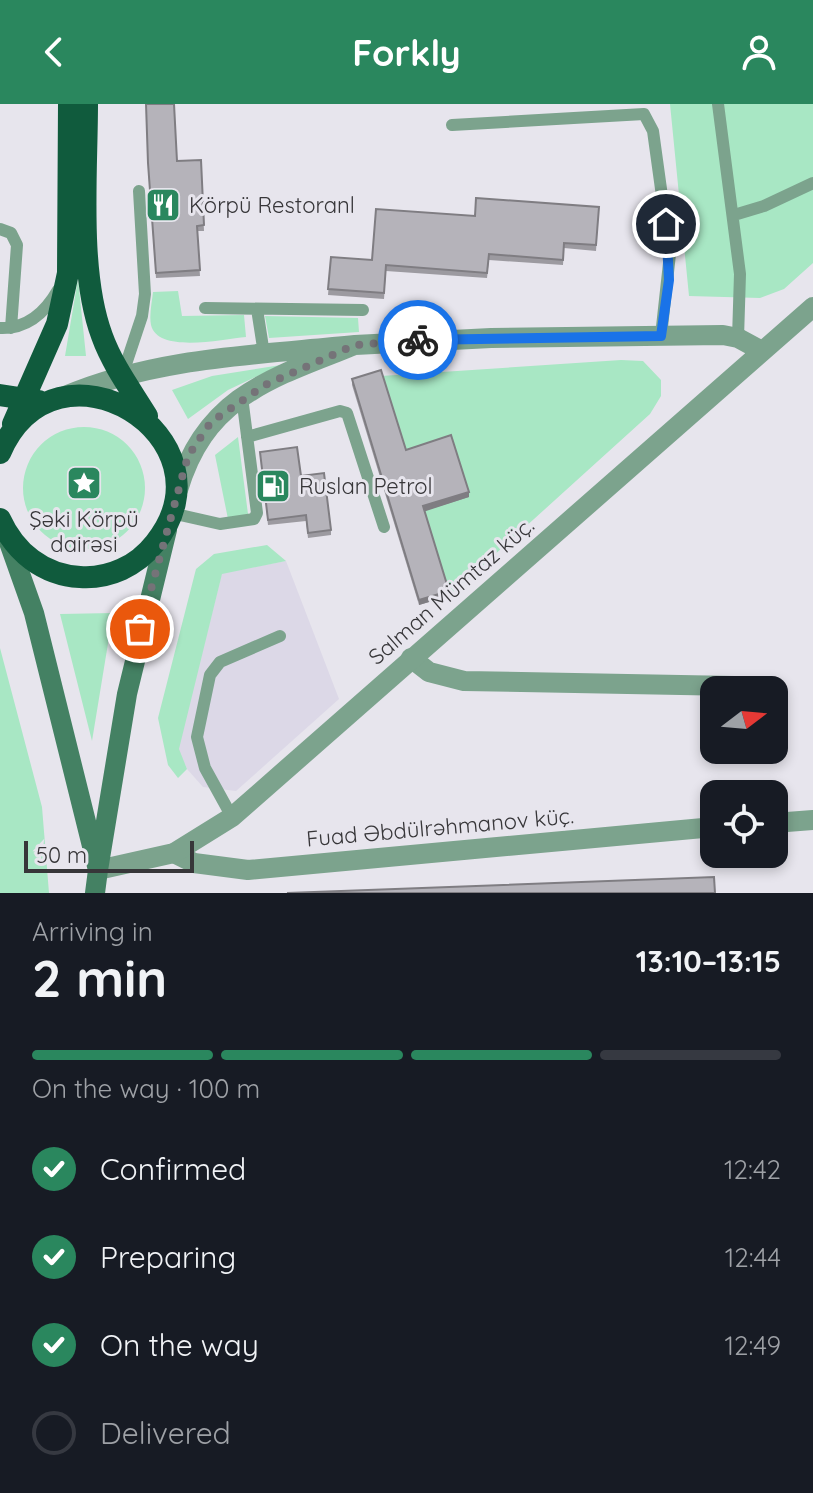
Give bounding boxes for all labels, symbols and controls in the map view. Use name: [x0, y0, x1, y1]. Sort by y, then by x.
icon: back: [32, 30, 76, 74]
text: Forkly: [352, 30, 461, 75]
icon: person: [737, 30, 781, 74]
restaurant icon: Körpü Restoranl: [144, 186, 182, 224]
pin: [632, 190, 700, 258]
place label: Körpü Restoranl: [189, 191, 355, 219]
icon: home: [644, 202, 688, 246]
courier: [378, 300, 458, 380]
icon: bike: [396, 318, 440, 362]
place icon: Şəki Körpü dairəsi: [65, 464, 103, 502]
fuel station icon: Ruslan Petrol: [254, 467, 292, 505]
place label: Ruslan Petrol: [299, 472, 433, 500]
place label: Şəki Körpü dairəsi: [29, 505, 139, 558]
street label: Salman Mümtaz küç.: [362, 511, 540, 671]
pin: [106, 595, 174, 663]
icon: bag: [118, 607, 162, 651]
north arrow: [700, 676, 788, 764]
map controls: [700, 676, 788, 868]
button: locate: [700, 780, 788, 868]
street label: Fuad Əbdülrəhmanov küç.: [305, 801, 575, 853]
scale bar: [24, 837, 194, 873]
text: 50 m: [36, 841, 87, 869]
text: Arriving in: [32, 915, 153, 948]
text: 13:10–13:15: [636, 942, 781, 980]
text: 2 min: [32, 945, 167, 1010]
text: On the way · 100 m: [32, 1072, 260, 1105]
icon: check: [32, 1147, 76, 1191]
text: Confirmed: [100, 1150, 246, 1188]
text: 12:42: [724, 1153, 781, 1186]
icon: check: [32, 1235, 76, 1279]
text: Preparing: [100, 1238, 236, 1276]
text: 12:44: [725, 1241, 781, 1274]
icon: check: [32, 1323, 76, 1367]
text: On the way: [100, 1326, 259, 1364]
text: 12:49: [724, 1329, 781, 1362]
text: Delivered: [100, 1414, 231, 1452]

